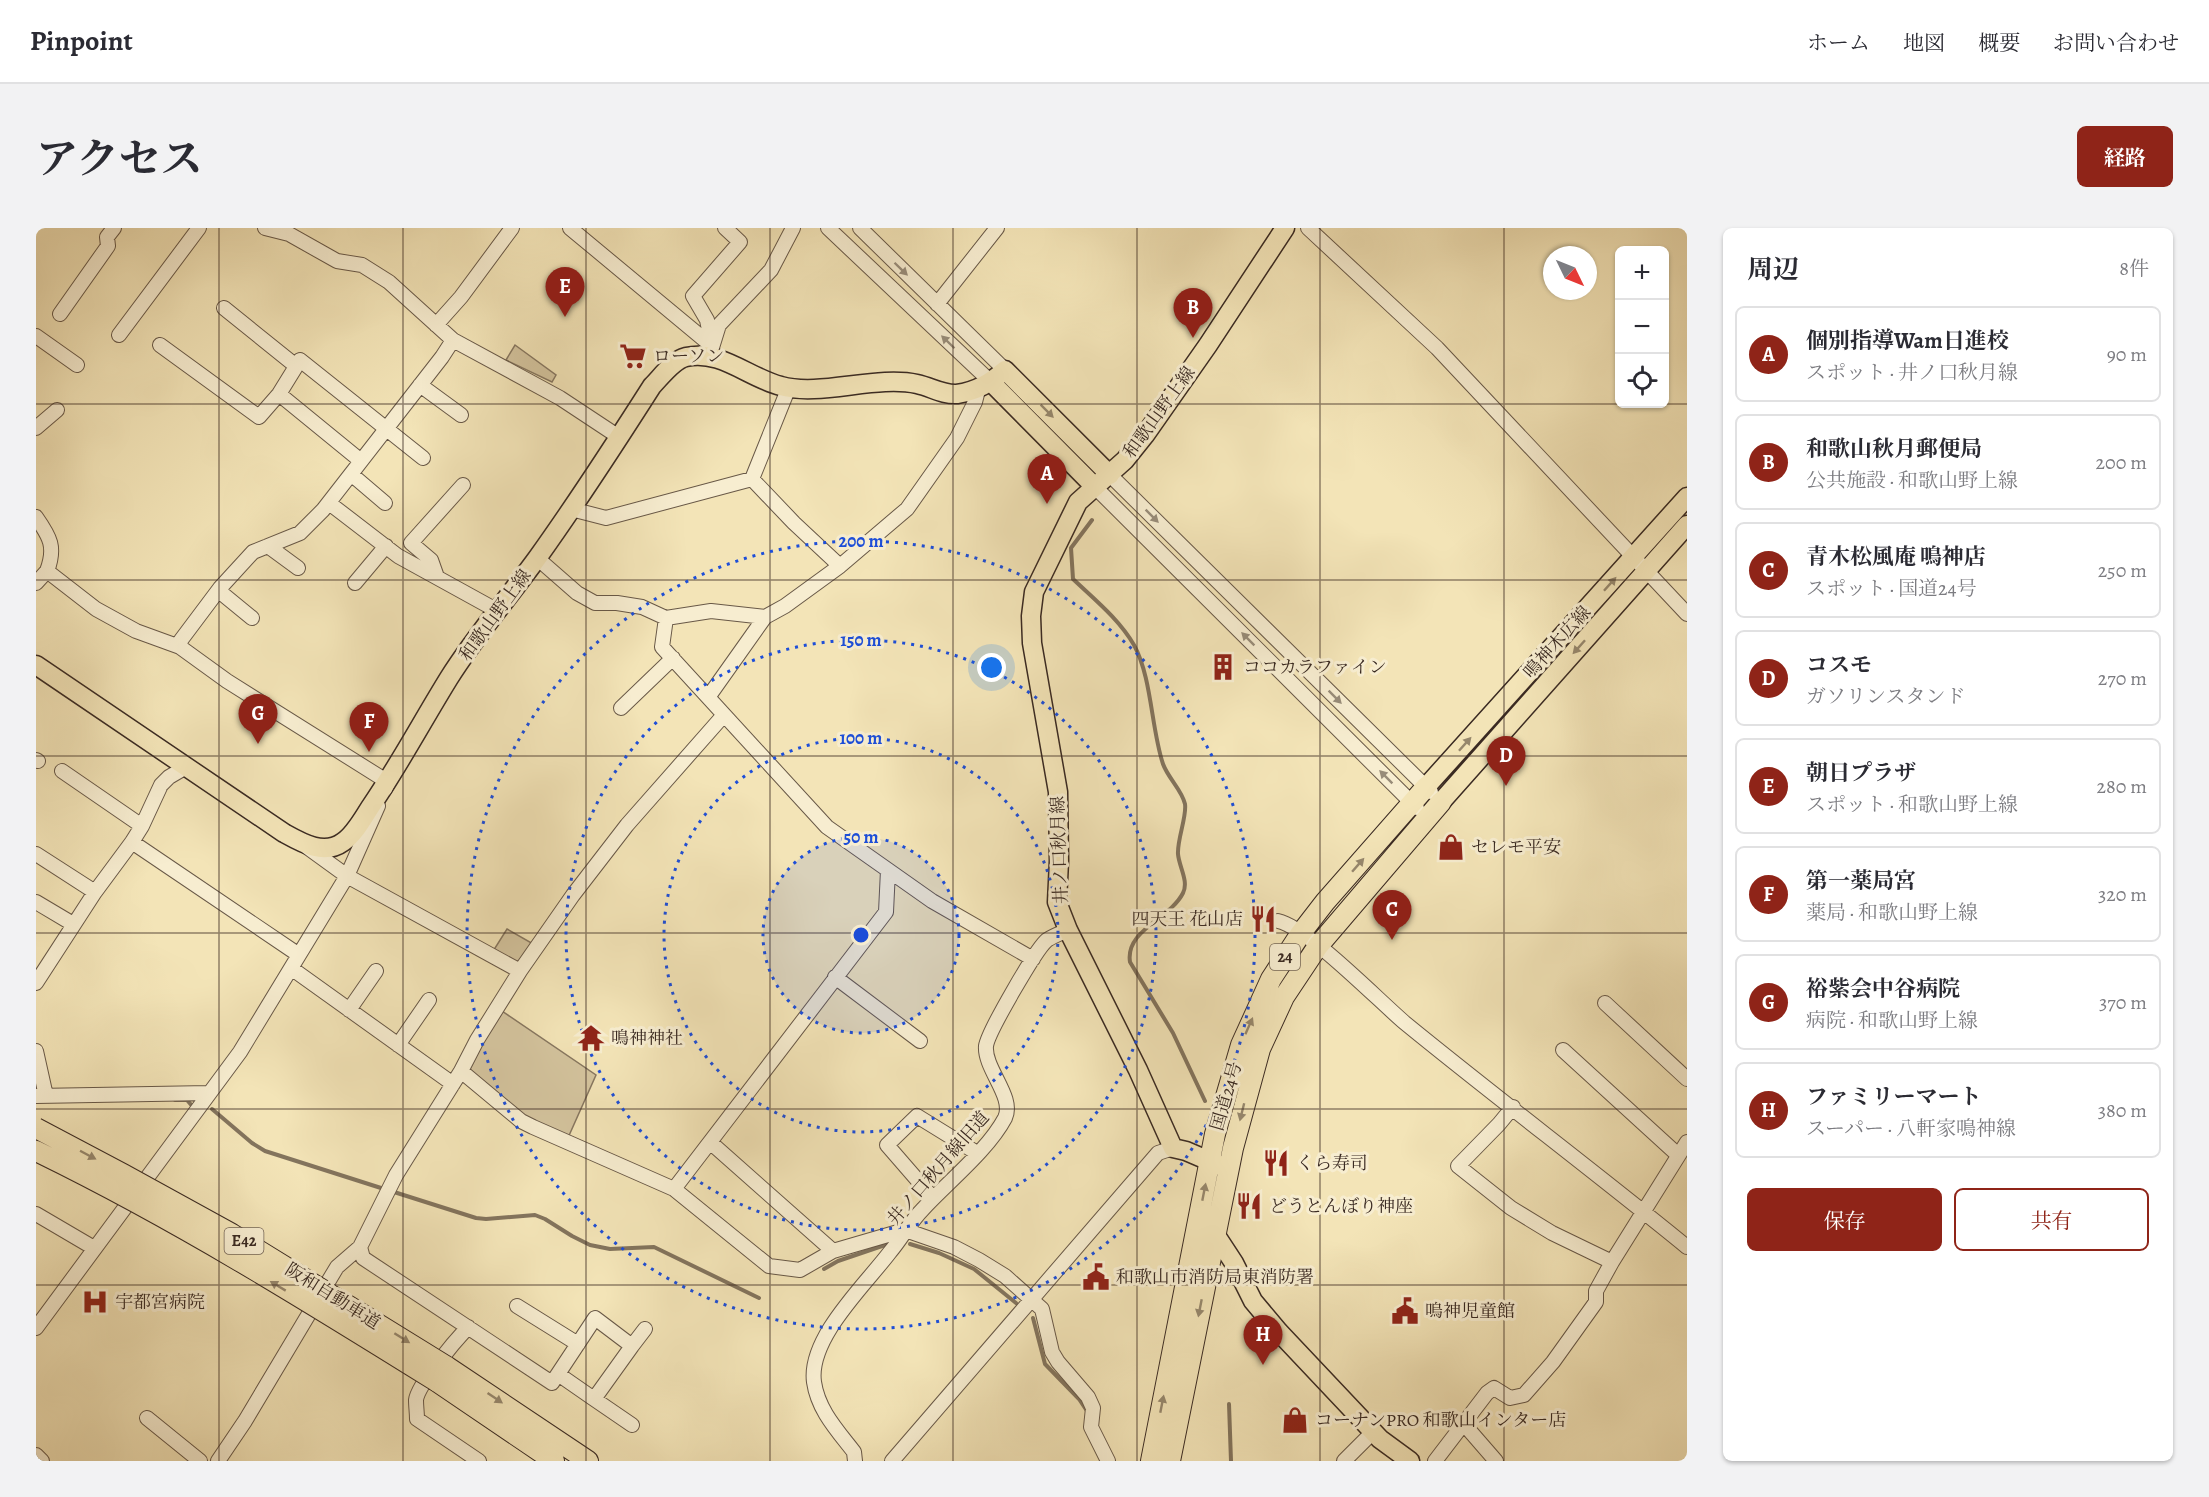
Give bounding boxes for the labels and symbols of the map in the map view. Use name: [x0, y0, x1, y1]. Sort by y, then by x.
north arrow: [1543, 246, 1597, 300]
one-way arrow: [894, 262, 909, 276]
pin: E: [546, 268, 584, 317]
pin: B: [1174, 288, 1212, 338]
one-way arrow: [941, 335, 956, 349]
supermarket icon: ローソン: [618, 341, 648, 371]
place label: ローソン: [653, 344, 724, 368]
street label: 和歌山野上線: [1118, 361, 1200, 463]
one-way arrow: [1039, 404, 1053, 418]
pin: A: [1028, 454, 1066, 504]
one-way arrow: [1144, 508, 1158, 522]
text: 200 m: [838, 529, 884, 553]
street label: 和歌山野上線: [454, 564, 536, 666]
one-way arrow: [1603, 576, 1617, 591]
street label: 鳴神木広線: [1518, 601, 1596, 683]
text: 150 m: [840, 628, 882, 652]
one-way arrow: [1240, 632, 1255, 646]
one-way arrow: [1573, 639, 1586, 654]
building icon: ココカラファイン: [1208, 652, 1238, 682]
your location: [977, 653, 1006, 682]
place label: ココカラファイン: [1243, 655, 1387, 679]
one-way arrow: [1328, 690, 1342, 704]
pin: G: [238, 694, 278, 744]
pin: F: [350, 702, 388, 752]
text: 100 m: [840, 726, 882, 750]
pin: D: [1486, 736, 1526, 786]
one-way arrow: [1458, 737, 1471, 752]
one-way arrow: [1379, 770, 1393, 784]
street label: 井ノ口秋月線: [1045, 796, 1073, 904]
text: 50 m: [844, 825, 878, 849]
shop icon: セレモ平安: [1436, 832, 1466, 862]
place label: セレモ平安: [1471, 835, 1561, 859]
one-way arrow: [1351, 858, 1364, 873]
pin: C: [1372, 890, 1412, 940]
restaurant icon: 四天王 花山店: [1248, 904, 1278, 934]
place label: 四天王 花山店: [1131, 907, 1243, 931]
centre of rings: [851, 925, 871, 945]
road number: 24: [1270, 944, 1300, 970]
one-way arrow: [1245, 1017, 1254, 1034]
temple icon: 鳴神神社: [576, 1023, 606, 1053]
place label: 鳴神神社: [611, 1026, 683, 1050]
street label: 国道24号: [1205, 1059, 1247, 1133]
one-way arrow: [1236, 1103, 1246, 1121]
street label: 井ノ口秋月線旧道: [882, 1106, 994, 1230]
restaurant icon: くら寿司: [1261, 1148, 1291, 1178]
one-way arrow: [80, 1150, 97, 1160]
place label: くら寿司: [1296, 1151, 1368, 1175]
one-way arrow: [1200, 1182, 1209, 1201]
restaurant icon: どうとんぼり神座: [1234, 1191, 1264, 1221]
place label: どうとんぼり神座: [1269, 1194, 1413, 1218]
road number: E42: [224, 1228, 264, 1254]
street label: 阪和自動車道: [281, 1257, 385, 1335]
public building icon: 和歌山市消防局東消防署: [1081, 1262, 1111, 1292]
place label: 和歌山市消防局東消防署: [1116, 1265, 1314, 1289]
one-way arrow: [270, 1280, 286, 1291]
hospital icon: 宇都宮病院: [80, 1287, 110, 1317]
place label: 宇都宮病院: [115, 1290, 205, 1314]
public building icon: 嗚神児童館: [1390, 1296, 1420, 1326]
one-way arrow: [1195, 1298, 1204, 1317]
place label: 嗚神児童館: [1425, 1299, 1515, 1323]
pin: H: [1244, 1316, 1282, 1365]
one-way arrow: [393, 1332, 410, 1343]
one-way arrow: [487, 1392, 503, 1403]
one-way arrow: [1158, 1394, 1167, 1413]
shop icon: コーナンPRO 和歌山インター店: [1280, 1405, 1310, 1435]
place label: コーナンPRO 和歌山インター店: [1315, 1408, 1566, 1432]

